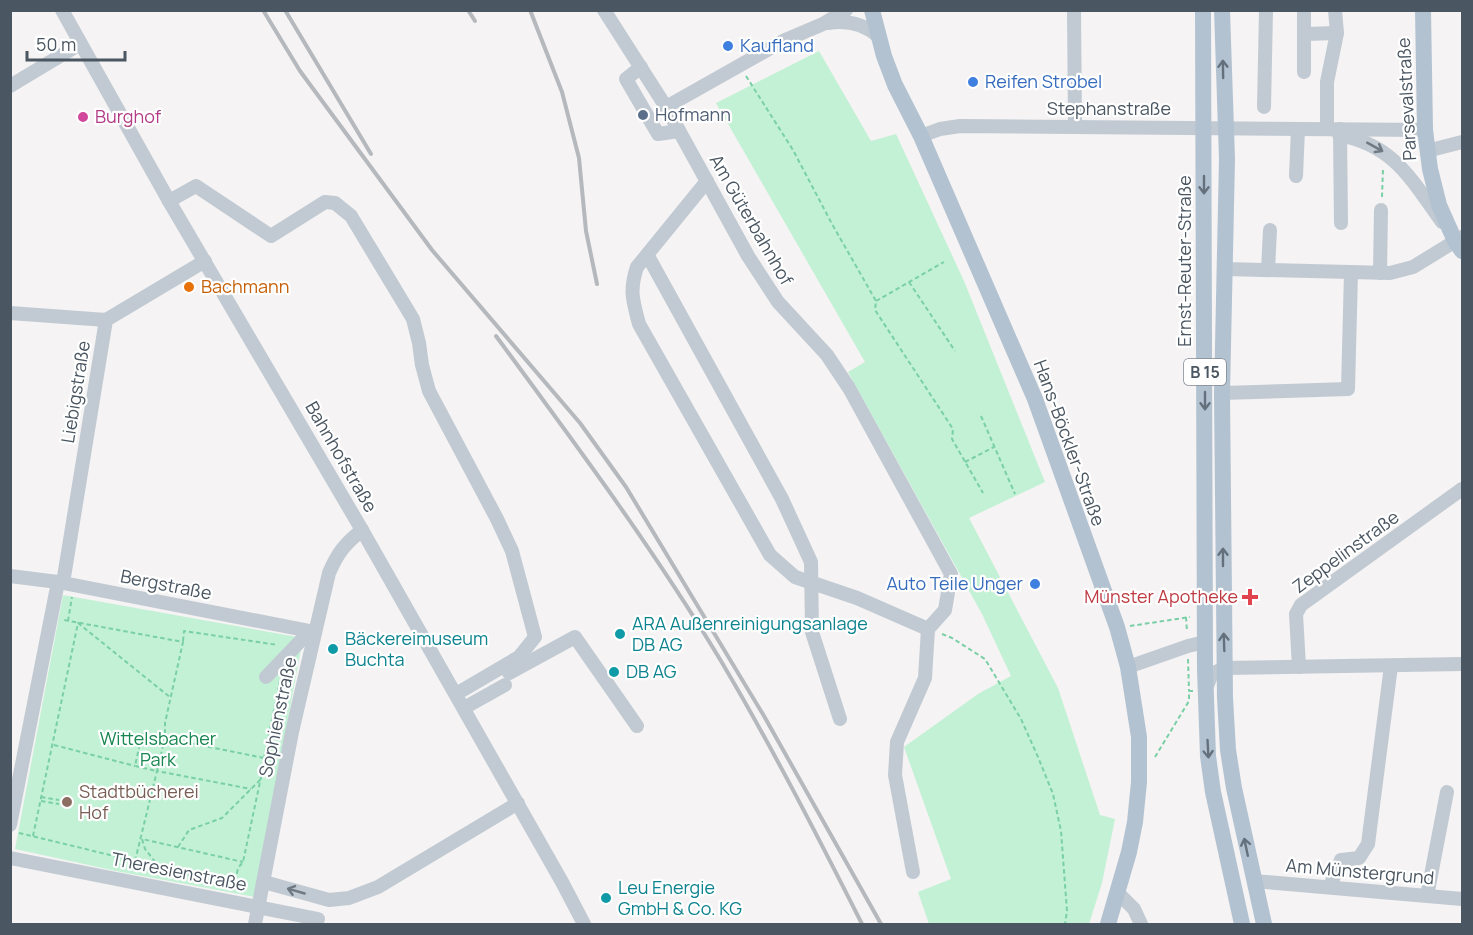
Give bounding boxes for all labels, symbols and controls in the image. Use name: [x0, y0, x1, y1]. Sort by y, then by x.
scale bar: [27, 24, 124, 62]
text: 50 m: [36, 32, 76, 56]
place label: Kaufland: [740, 33, 814, 57]
street label: Parsevalstraße: [1391, 37, 1421, 161]
marker: Kaufland: [721, 39, 735, 53]
one-way arrow: [1217, 59, 1229, 79]
place label: Reifen Strobel: [985, 69, 1102, 93]
marker: Reifen Strobel: [966, 75, 980, 89]
street label: Stephanstraße: [1047, 96, 1171, 120]
place label: Hofmann: [655, 102, 731, 126]
place label: Burghof: [95, 104, 162, 128]
marker: Hofmann: [636, 108, 650, 122]
marker: Burghof: [76, 110, 90, 124]
one-way arrow: [1366, 141, 1383, 153]
street label: Am Güterbahnhof: [705, 150, 799, 290]
street label: Ernst-Reuter-Straße: [1172, 175, 1196, 347]
one-way arrow: [1198, 175, 1210, 195]
place label: Bachmann: [201, 274, 289, 298]
marker: Bachmann: [182, 280, 196, 294]
street label: Liebigstraße: [55, 339, 95, 445]
street label: Hans-Böckler-Straße: [1029, 356, 1111, 529]
road number: B 15: [1184, 359, 1226, 385]
one-way arrow: [1199, 391, 1211, 411]
street label: Bahnhofstraße: [300, 397, 383, 516]
street label: Zeppelinstraße: [1287, 504, 1404, 598]
one-way arrow: [1217, 548, 1229, 568]
street label: Bergstraße: [119, 563, 214, 605]
place label: Auto Teile Unger: [886, 571, 1024, 595]
marker: Auto Teile Unger: [1028, 577, 1042, 591]
place label: Münster Apotheke: [1084, 584, 1238, 608]
marker: Münster Apotheke: [1243, 590, 1257, 604]
place label: ARA Außenreinigungsanlage DB AG: [632, 611, 868, 656]
place label: Bäckereimuseum Buchta: [345, 626, 488, 671]
marker: ARA Außenreinigungsanlage DB AG: [613, 627, 627, 641]
one-way arrow: [1218, 632, 1229, 652]
marker: Bäckereimuseum Buchta: [326, 642, 340, 656]
street label: Sophienstraße: [253, 654, 301, 779]
place label: DB AG: [626, 659, 677, 683]
marker: DB AG: [607, 665, 621, 679]
park label: Wittelsbacher Park: [100, 726, 217, 771]
one-way arrow: [1203, 739, 1214, 759]
place label: Stadtbücherei Hof: [79, 779, 199, 824]
marker: Stadtbücherei Hof: [60, 795, 74, 809]
one-way arrow: [1240, 838, 1252, 857]
street label: Theresienstraße: [109, 846, 249, 896]
street label: Am Münstergrund: [1285, 853, 1435, 889]
place label: Leu Energie GmbH & Co. KG: [618, 875, 742, 920]
one-way arrow: [287, 885, 306, 896]
marker: Leu Energie GmbH & Co. KG: [599, 891, 613, 905]

